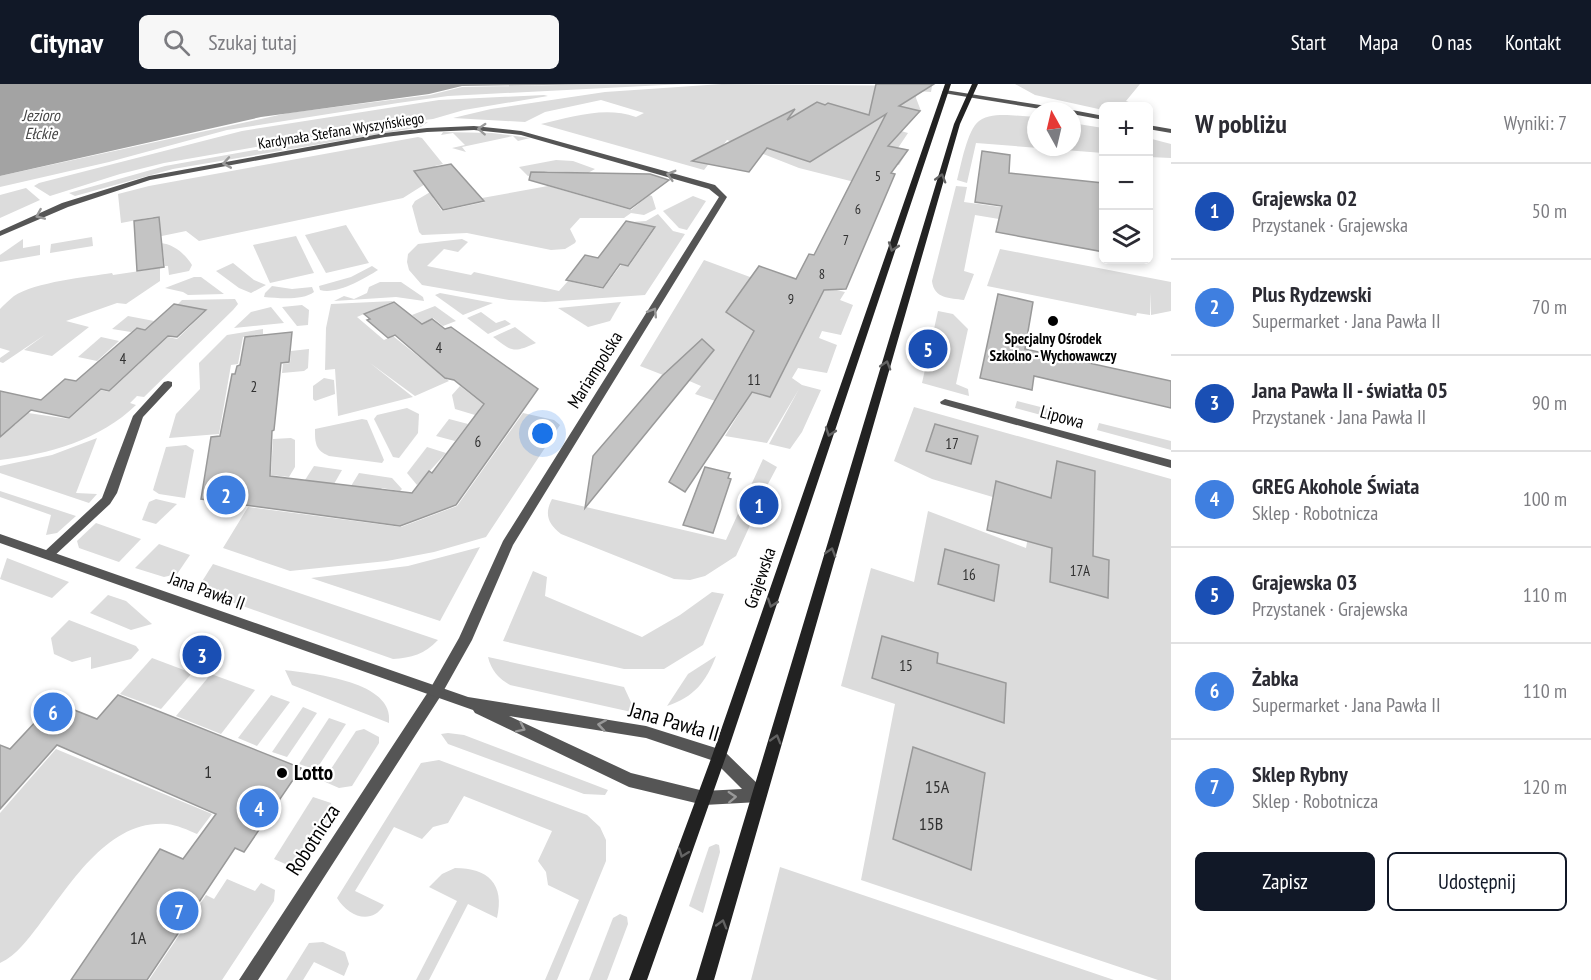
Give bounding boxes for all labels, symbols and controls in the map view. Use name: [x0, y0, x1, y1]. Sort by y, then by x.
search box: [139, 15, 559, 69]
text: Citynav: [30, 24, 103, 61]
icon: search: [160, 26, 193, 59]
text: Szukaj tutaj: [208, 28, 297, 56]
text: Start: [1291, 29, 1326, 56]
text: Mapa: [1359, 29, 1398, 56]
text: O nas: [1431, 29, 1472, 56]
text: Kontakt: [1505, 29, 1561, 56]
north arrow: [1027, 102, 1081, 156]
map controls: [1099, 102, 1153, 264]
button: +: [1099, 102, 1153, 156]
water label: Jezioro Ełckie: [21, 105, 61, 143]
text: W pobliżu: [1195, 107, 1287, 140]
street label: Kardynała Stefana Wyszyńskiego: [257, 108, 425, 153]
text: Wyniki: 7: [1504, 110, 1567, 136]
one-way arrow: [478, 122, 487, 135]
button: −: [1099, 156, 1153, 210]
one-way arrow: [222, 157, 232, 169]
house number: 5: [875, 167, 881, 185]
one-way arrow: [666, 170, 677, 182]
one-way arrow: [934, 173, 946, 184]
text: Grajewska 02: [1252, 184, 1357, 212]
text: 1: [1210, 198, 1219, 224]
text: 50 m: [1532, 198, 1567, 224]
house number: 6: [855, 200, 861, 218]
one-way arrow: [35, 208, 46, 220]
button: layers: [1099, 210, 1153, 264]
text: Przystanek · Grajewska: [1252, 212, 1408, 238]
house number: 7: [843, 231, 849, 249]
one-way arrow: [888, 241, 900, 252]
house number: 8: [819, 265, 825, 283]
text: Plus Rydzewski: [1252, 280, 1372, 308]
house number: 9: [788, 290, 794, 308]
text: 2: [1210, 294, 1219, 320]
text: 70 m: [1532, 294, 1567, 320]
one-way arrow: [646, 308, 657, 319]
text: Supermarket · Jana Pawła II: [1252, 308, 1441, 334]
marker: Specjalny Ośrodek Szkolno - Wychowawczy: [1046, 314, 1060, 328]
pin: 5: [908, 326, 948, 372]
street label: Mariampolska: [562, 327, 627, 413]
place label: Specjalny Ośrodek Szkolno - Wychowawczy: [990, 329, 1117, 365]
house number: 4: [436, 338, 443, 357]
house number: 4: [120, 349, 127, 368]
one-way arrow: [879, 360, 891, 371]
house number: 11: [747, 370, 761, 389]
text: Jana Pawła II - światła 05: [1252, 376, 1448, 404]
house number: 2: [251, 377, 257, 396]
text: 3: [1210, 390, 1219, 416]
text: 90 m: [1532, 390, 1567, 416]
street label: Lipowa: [1038, 400, 1087, 433]
text: Przystanek · Jana Pawła II: [1252, 404, 1426, 430]
your location: [528, 419, 557, 448]
one-way arrow: [825, 426, 838, 437]
house number: 6: [475, 432, 482, 451]
house number: 17: [945, 434, 959, 453]
pin: 2: [206, 472, 246, 518]
text: GREG Akohole Świata: [1252, 472, 1419, 500]
pin: 1: [740, 482, 778, 528]
text: 4: [1210, 486, 1219, 512]
text: 100 m: [1523, 486, 1567, 512]
text: Sklep · Robotnicza: [1252, 500, 1378, 526]
street label: Grajewska: [738, 544, 781, 611]
one-way arrow: [824, 547, 836, 558]
house number: 17A: [1070, 561, 1091, 580]
house number: 16: [962, 565, 976, 584]
street label: Jana Pawła II: [165, 566, 248, 615]
text: Grajewska 03: [1252, 568, 1357, 596]
text: 5: [1210, 582, 1219, 608]
text: 110 m: [1523, 582, 1567, 608]
text: Przystanek · Grajewska: [1252, 596, 1408, 622]
one-way arrow: [766, 597, 779, 608]
pin: 3: [182, 632, 222, 678]
house number: 15: [899, 656, 913, 675]
text: Żabka: [1252, 664, 1299, 692]
text: 6: [1210, 678, 1219, 704]
text: 110 m: [1523, 678, 1567, 704]
pin: 6: [34, 690, 72, 734]
text: Supermarket · Jana Pawła II: [1252, 692, 1441, 718]
street label: Jana Pawła II: [625, 695, 722, 747]
one-way arrow: [597, 719, 607, 731]
one-way arrow: [515, 721, 526, 733]
one-way arrow: [769, 734, 781, 745]
place label: Lotto: [294, 759, 333, 786]
house number: 1: [204, 760, 212, 783]
text: Sklep Rybny: [1252, 760, 1348, 788]
marker: Lotto: [275, 766, 289, 780]
text: 7: [1210, 774, 1219, 800]
text: 120 m: [1523, 774, 1567, 800]
house number: 15A: [925, 775, 950, 798]
pin: 4: [240, 786, 278, 830]
text: Sklep · Robotnicza: [1252, 788, 1378, 814]
one-way arrow: [727, 790, 736, 803]
street label: Robotnicza: [280, 799, 345, 880]
house number: 15B: [919, 812, 943, 835]
one-way arrow: [678, 847, 691, 858]
button: Zapisz: [1195, 852, 1375, 911]
button: Udostępnij: [1387, 852, 1567, 911]
pin: 7: [160, 888, 198, 934]
one-way arrow: [715, 919, 727, 930]
house number: 1A: [130, 926, 147, 949]

